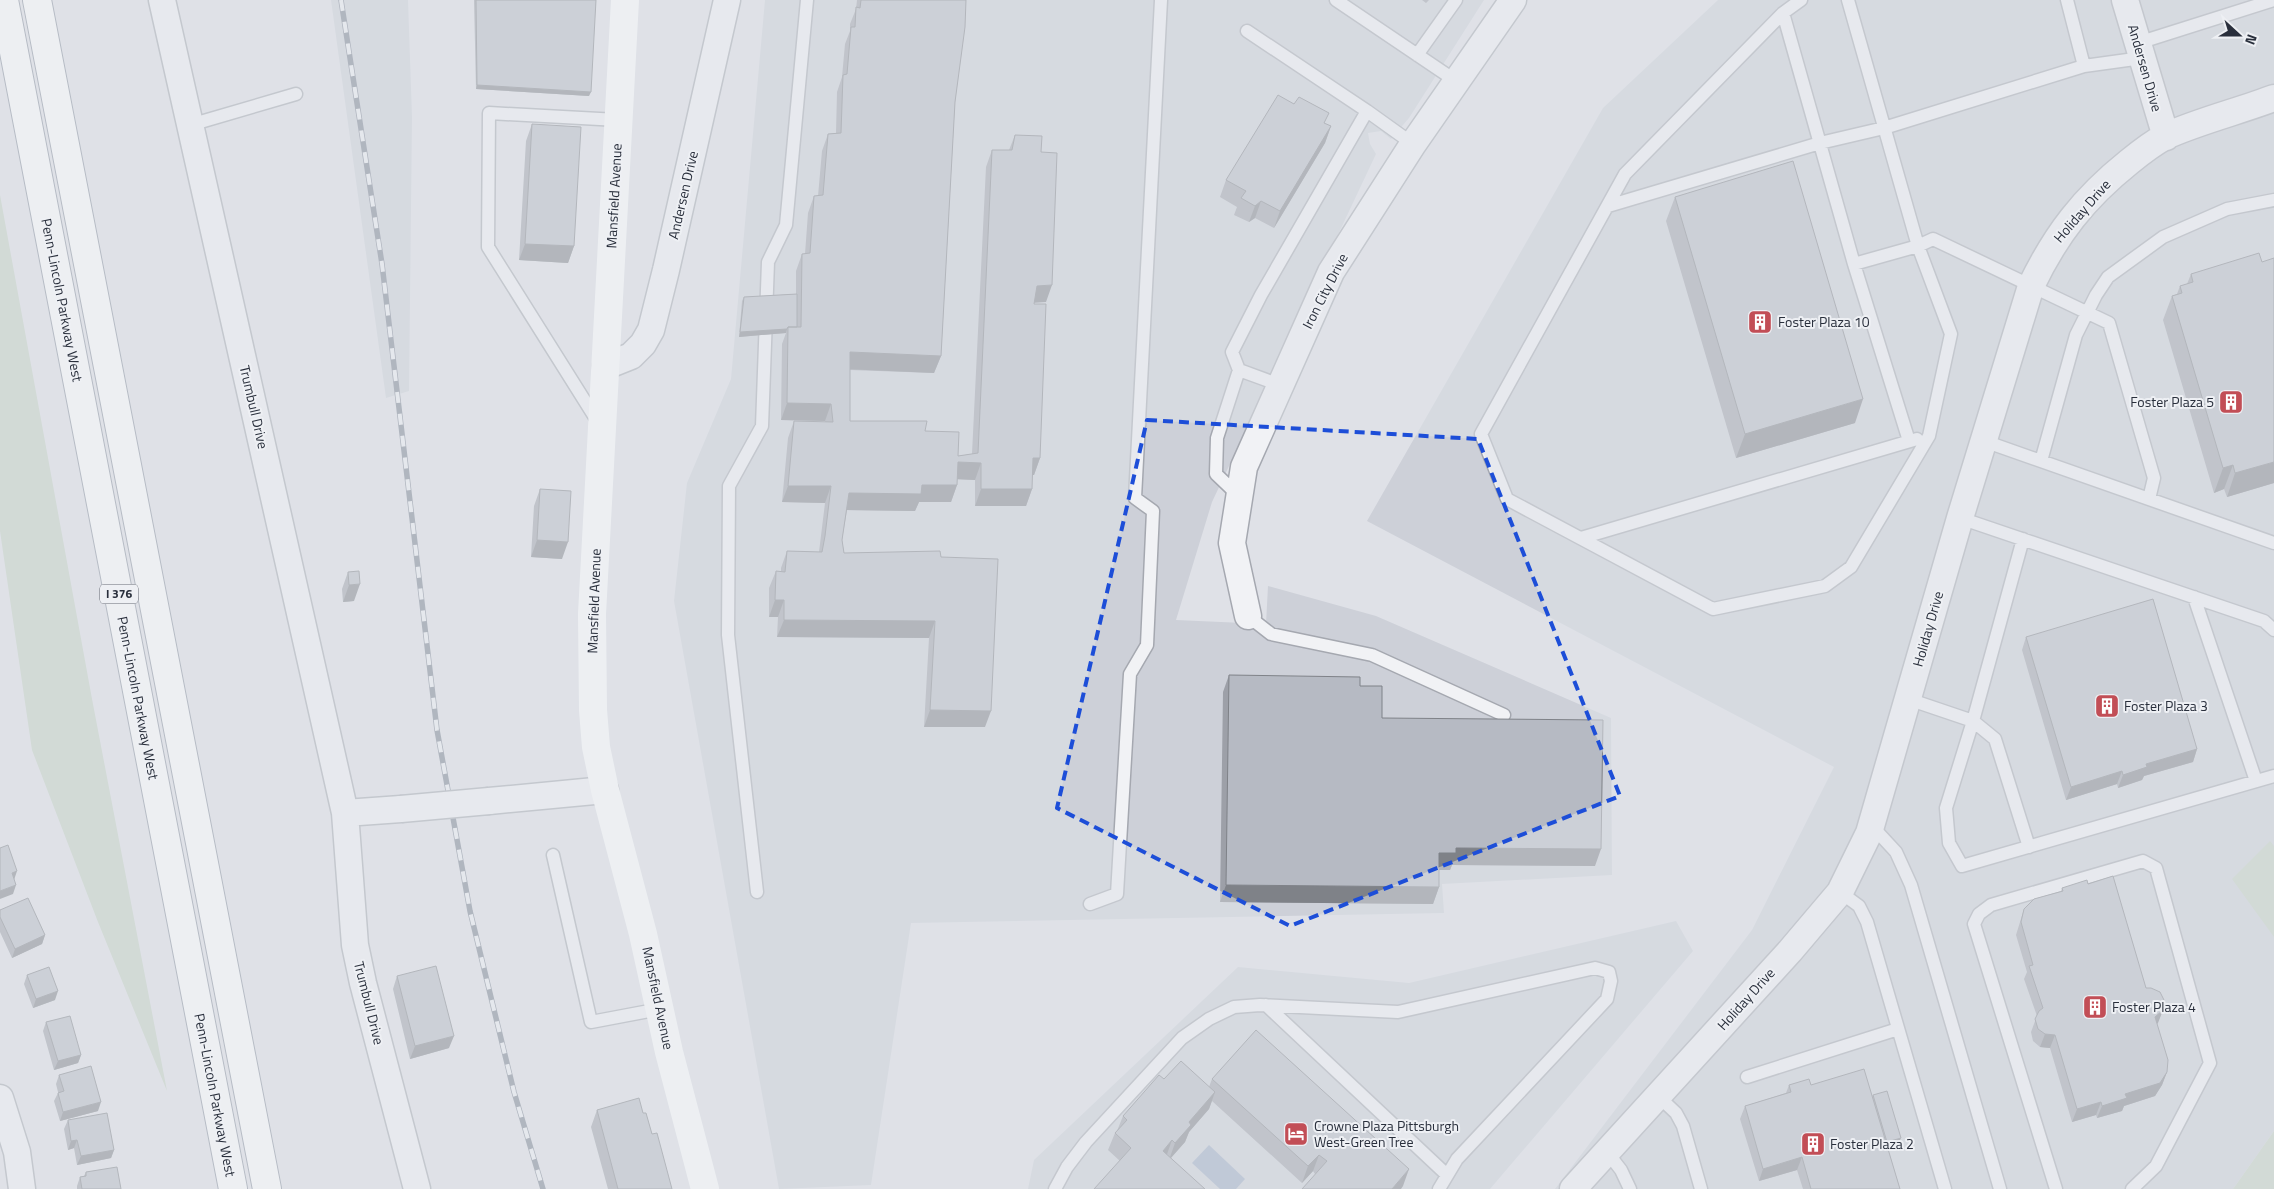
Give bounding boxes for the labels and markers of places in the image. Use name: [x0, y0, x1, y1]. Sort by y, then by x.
building icon: Foster Plaza 10: [1747, 309, 1773, 335]
place label: Foster Plaza 10: [1778, 311, 1870, 332]
building icon: Foster Plaza 5: [2218, 389, 2244, 415]
place label: Foster Plaza 5: [2130, 391, 2214, 412]
building icon: Foster Plaza 3: [2094, 693, 2120, 719]
place label: Foster Plaza 3: [2124, 695, 2208, 716]
building icon: Foster Plaza 4: [2082, 994, 2108, 1020]
place label: Foster Plaza 4: [2112, 996, 2196, 1017]
place label: Crowne Plaza Pittsburgh West-Green Tree: [1314, 1115, 1459, 1152]
hotel icon: Crowne Plaza Pittsburgh West-Green Tree: [1283, 1121, 1309, 1147]
building icon: Foster Plaza 2: [1800, 1131, 1826, 1157]
place label: Foster Plaza 2: [1830, 1133, 1914, 1154]

